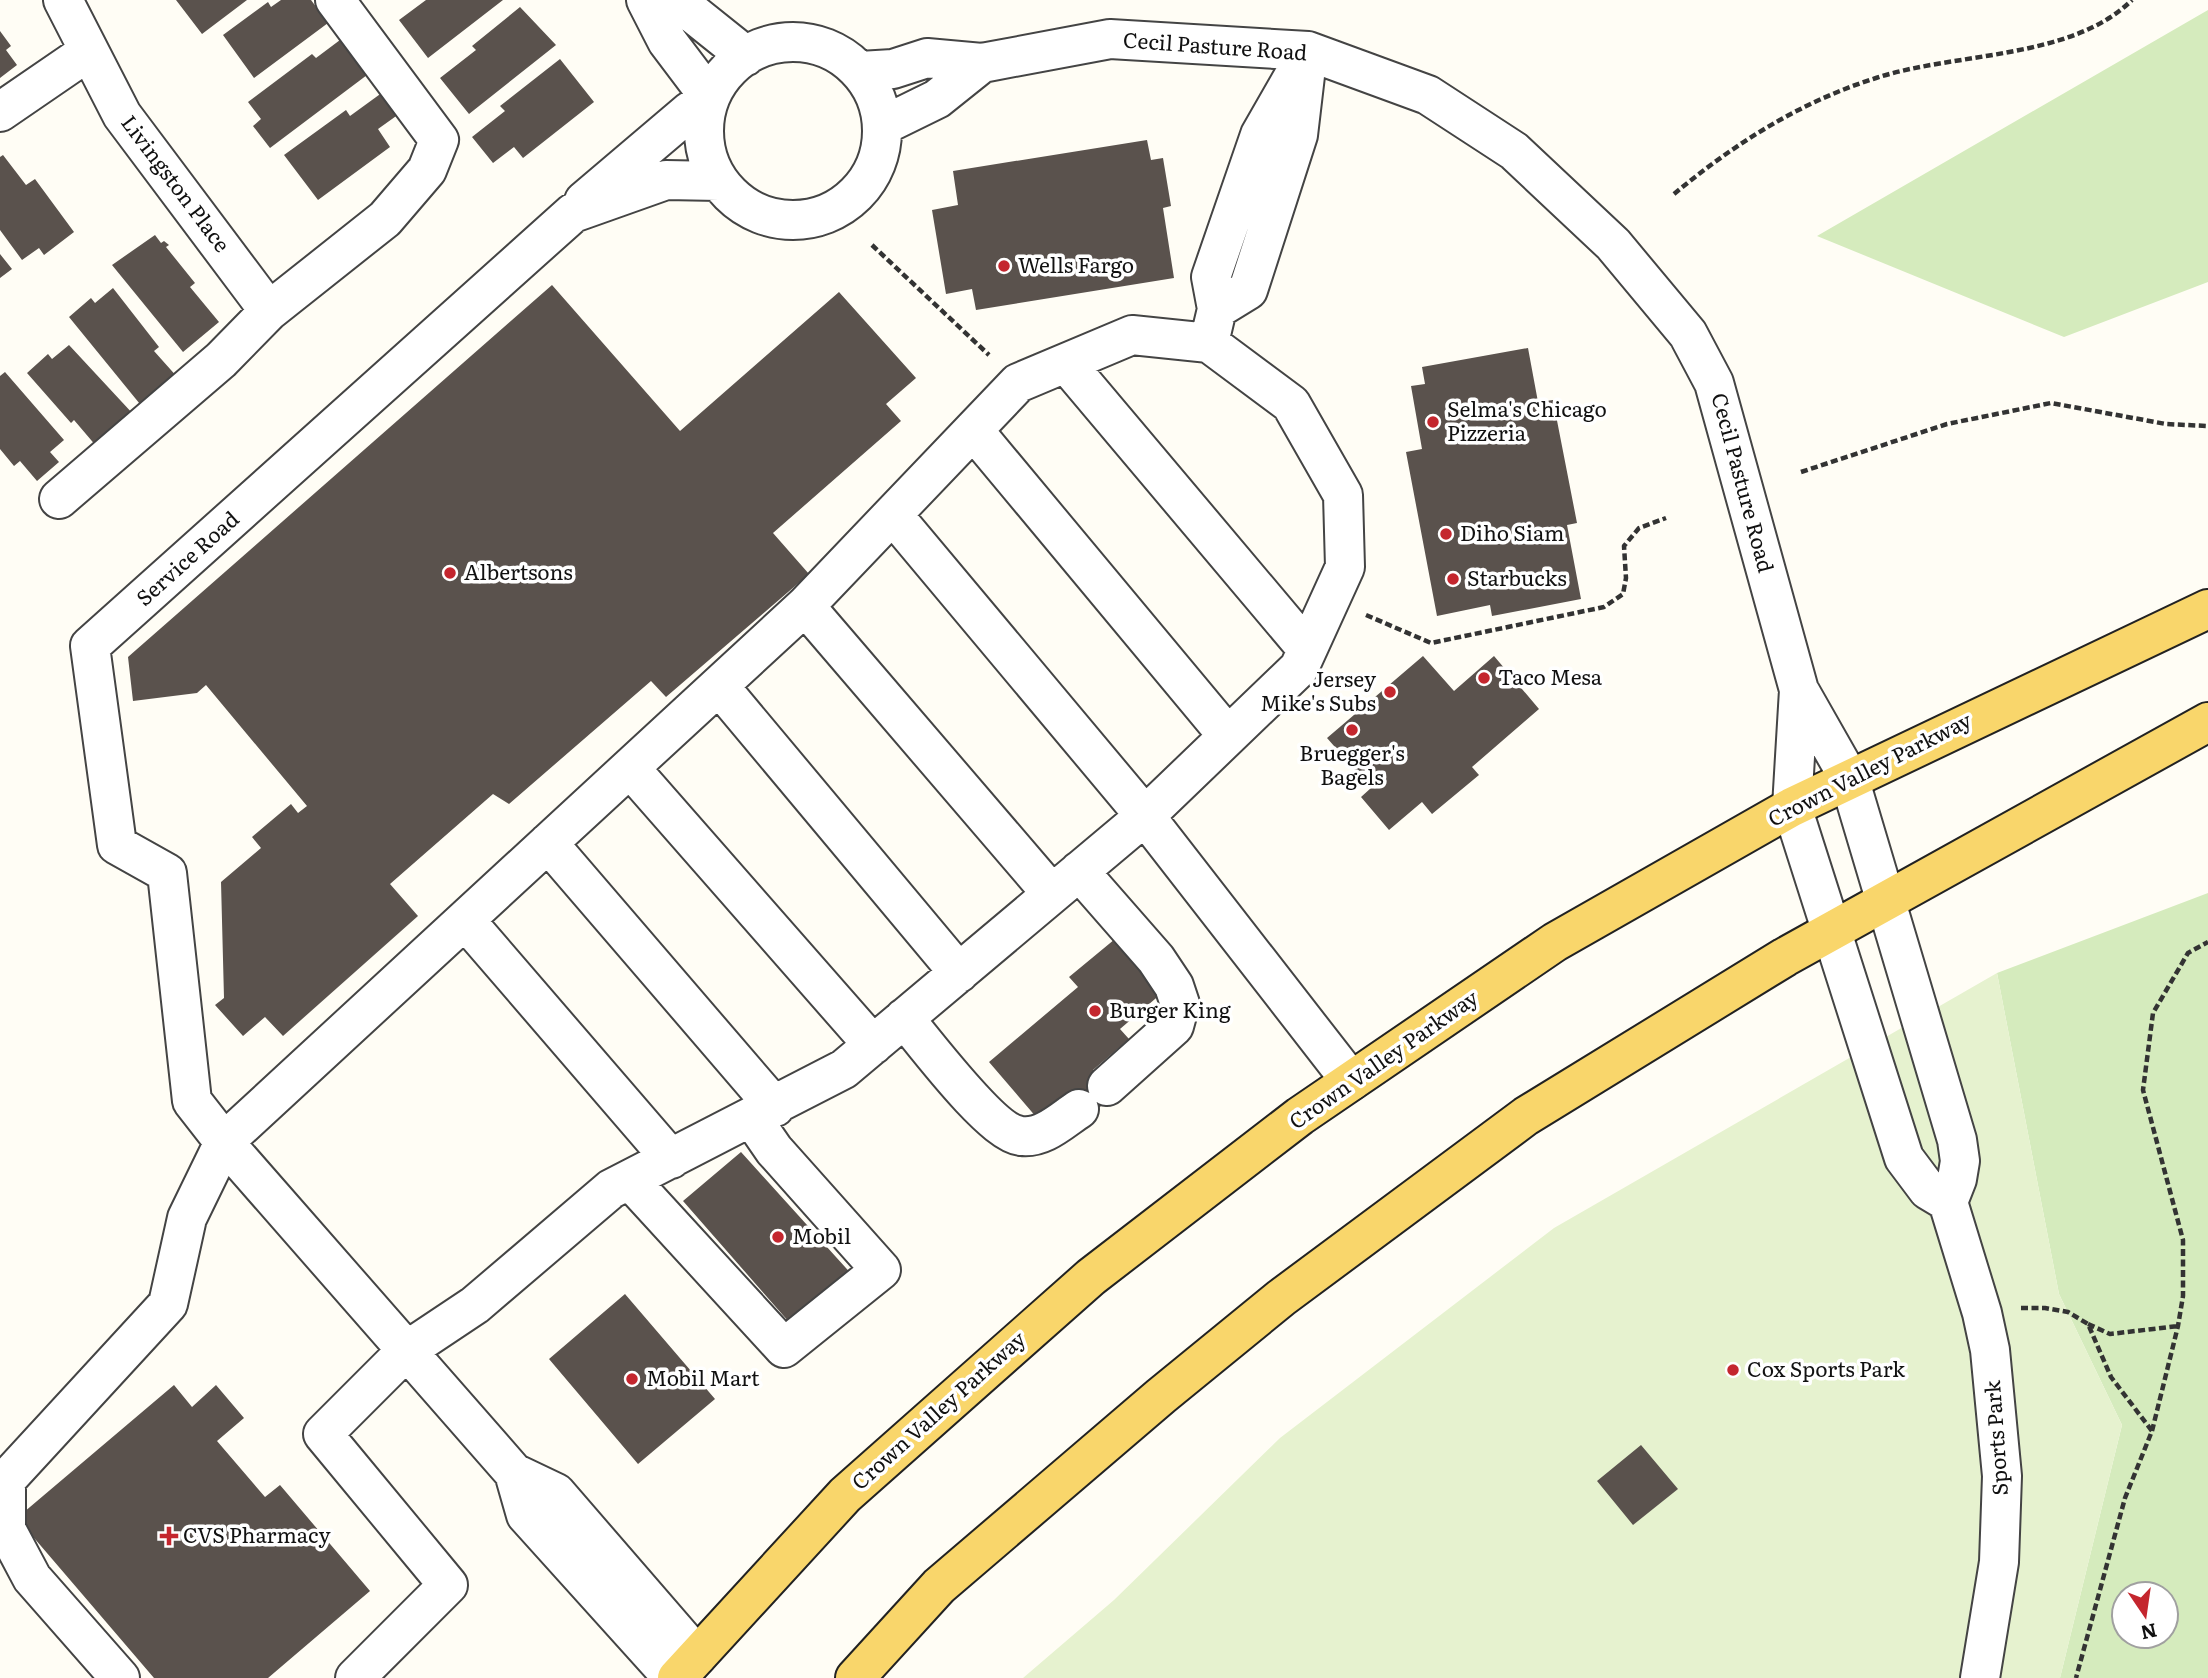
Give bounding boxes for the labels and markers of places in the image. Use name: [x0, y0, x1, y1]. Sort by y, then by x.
place label: Wells Fargo: [1018, 248, 1134, 279]
marker: Wells Fargo: [996, 258, 1012, 274]
place label: Selma's Chicago Pizzeria: [1447, 392, 1607, 447]
marker: Selma's Chicago Pizzeria: [1425, 414, 1441, 430]
place label: Diho Siam: [1460, 516, 1564, 547]
marker: Diho Siam: [1438, 526, 1454, 542]
place label: Albertsons: [464, 555, 573, 586]
place label: Starbucks: [1467, 561, 1567, 592]
marker: Albertsons: [442, 565, 458, 581]
marker: Starbucks: [1445, 571, 1461, 587]
place label: Taco Mesa: [1498, 660, 1603, 691]
place label: Jersey Mike's Subs: [1260, 662, 1377, 717]
marker: Taco Mesa: [1476, 670, 1492, 686]
marker: Jersey Mike's Subs: [1382, 684, 1398, 700]
marker: Bruegger's Bagels: [1344, 722, 1360, 738]
place label: Bruegger's Bagels: [1299, 736, 1405, 791]
place label: Burger King: [1109, 993, 1231, 1024]
marker: Burger King: [1087, 1003, 1103, 1019]
place label: Mobil: [792, 1219, 851, 1250]
marker: Mobil: [770, 1229, 786, 1245]
place label: Cox Sports Park: [1747, 1352, 1905, 1383]
place label: Mobil Mart: [646, 1361, 760, 1392]
marker: Cox Sports Park: [1725, 1362, 1741, 1378]
marker: Mobil Mart: [624, 1371, 640, 1387]
place label: CVS Pharmacy: [183, 1518, 332, 1549]
marker: CVS Pharmacy: [161, 1528, 177, 1544]

